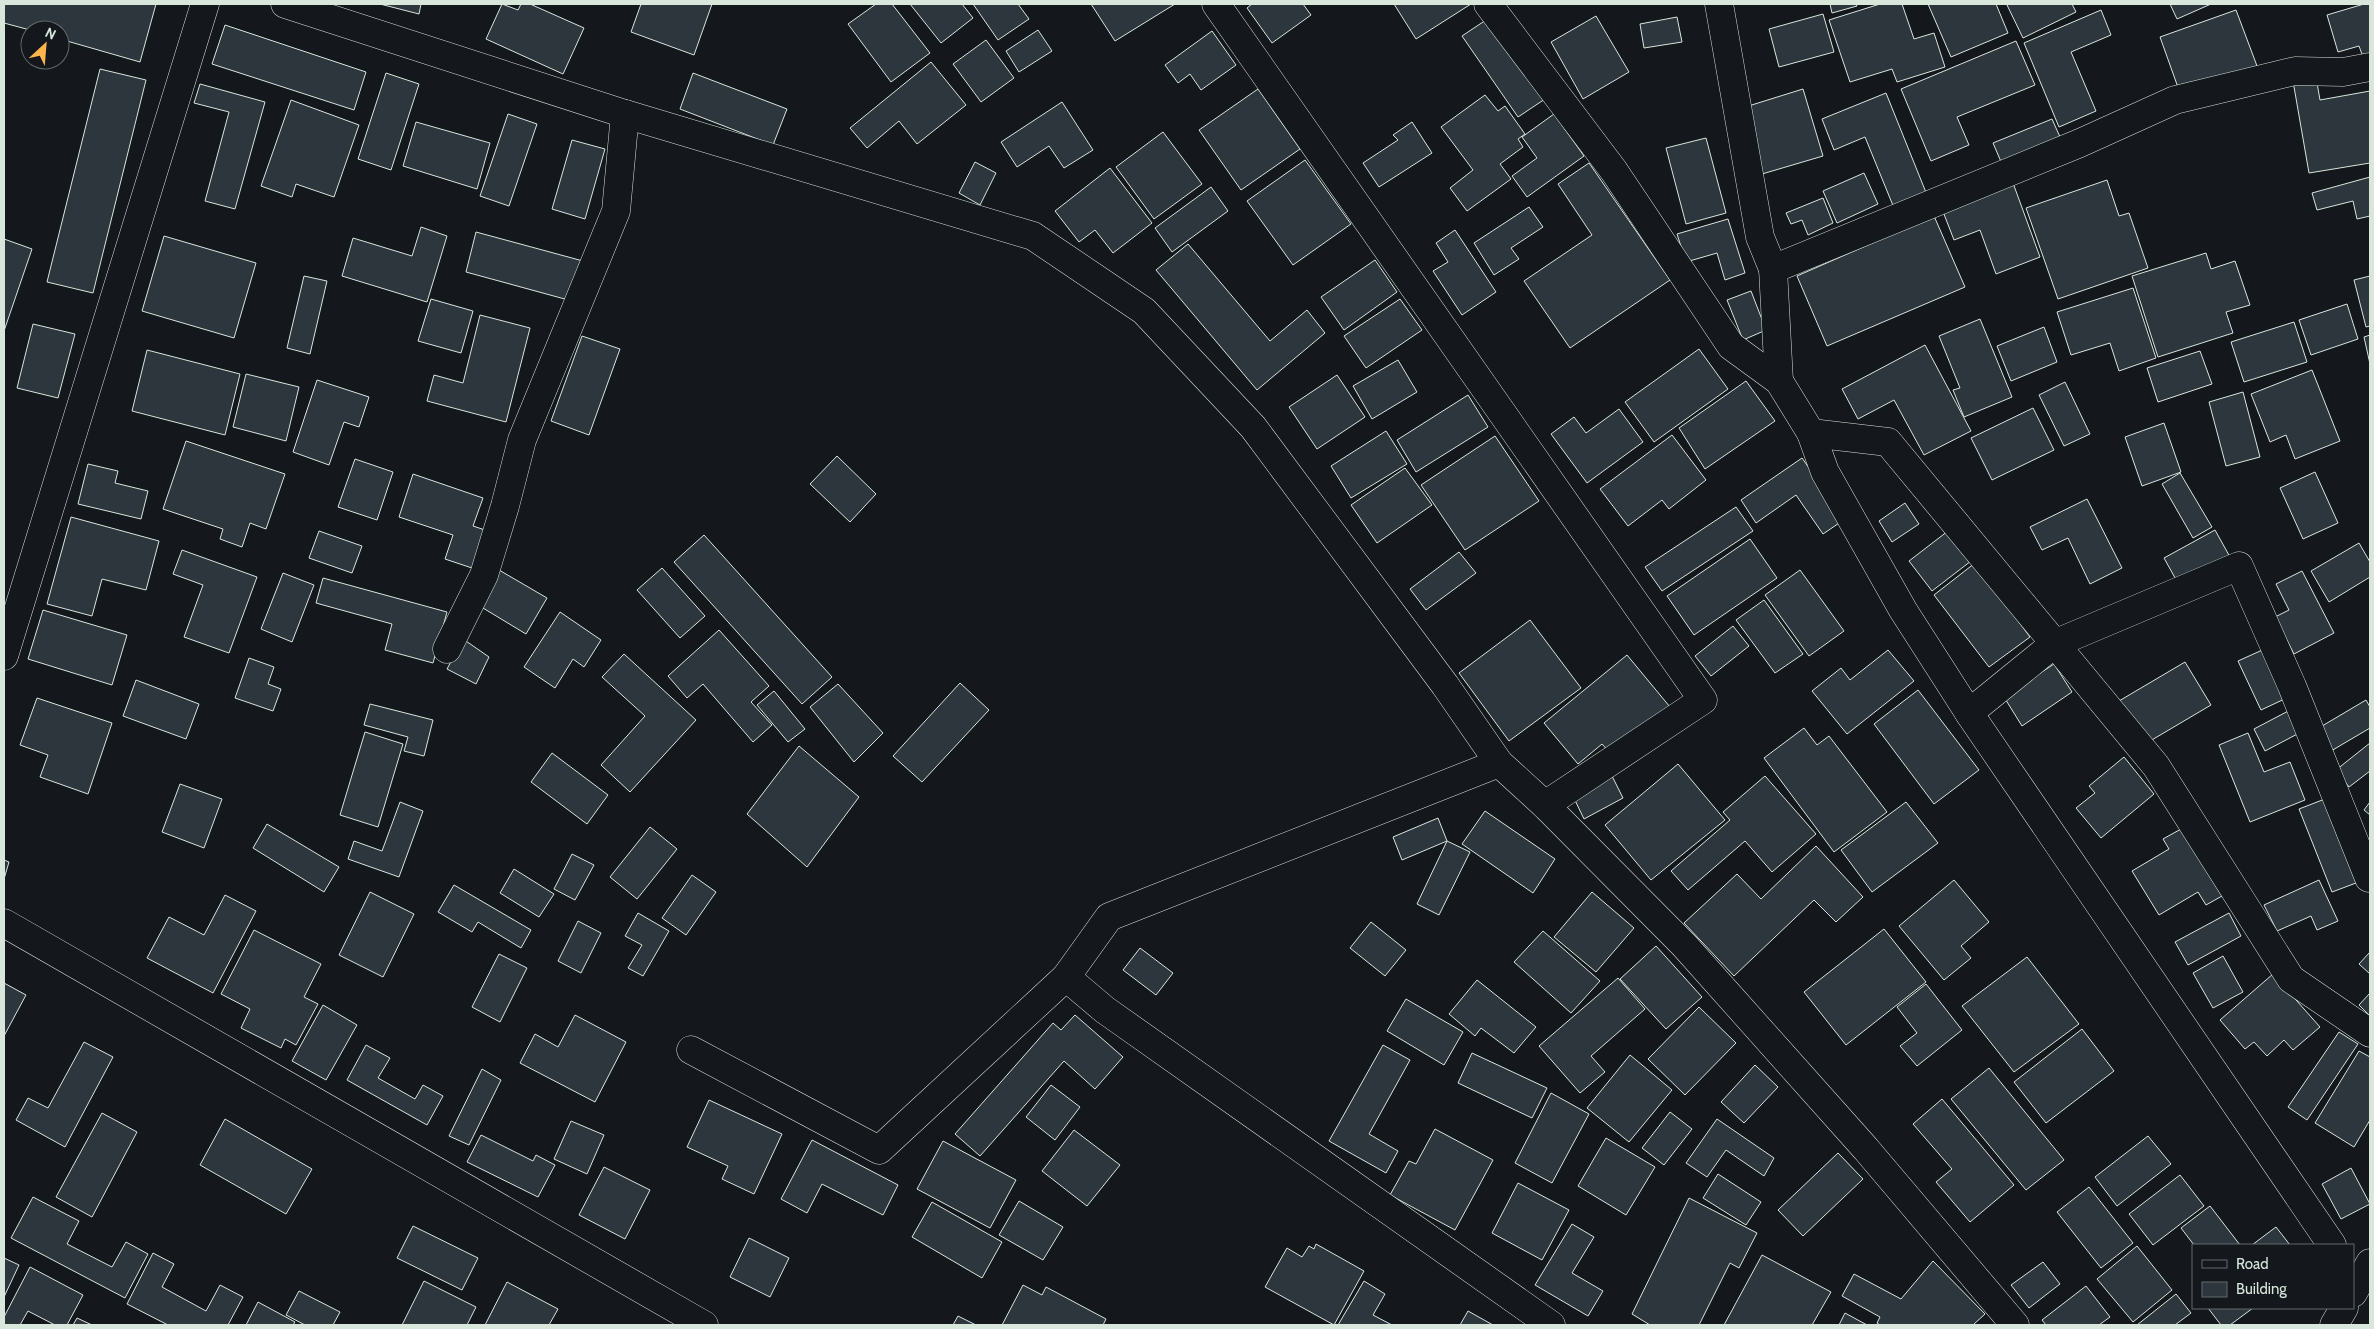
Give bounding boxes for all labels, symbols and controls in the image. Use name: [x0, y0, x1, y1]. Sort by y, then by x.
north arrow: [20, 20, 70, 70]
text: N: [42, 23, 59, 44]
legend: [2192, 1244, 2354, 1309]
text: Road: [2236, 1255, 2269, 1273]
text: Building: [2236, 1280, 2287, 1298]

